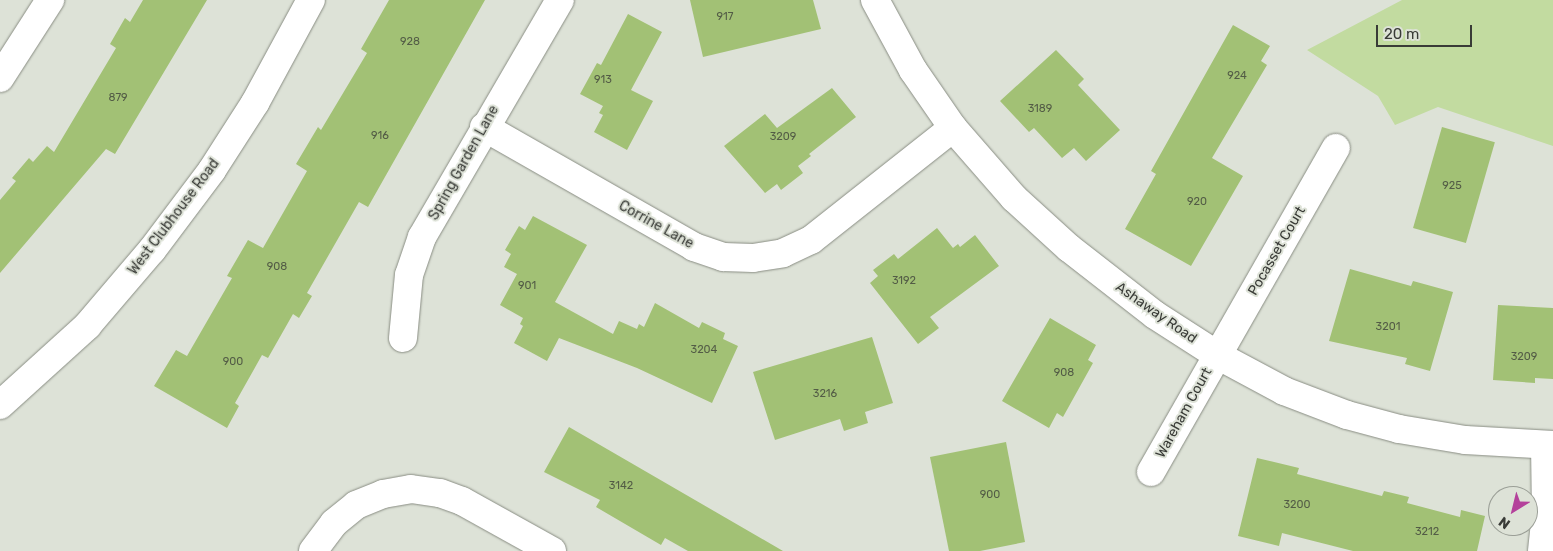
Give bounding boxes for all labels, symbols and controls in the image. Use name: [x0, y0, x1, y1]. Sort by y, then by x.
house number: 917: [717, 10, 733, 24]
scale bar: [1378, 15, 1474, 47]
text: 20 m: [1384, 25, 1419, 43]
house number: 928: [400, 35, 420, 49]
house number: 924: [1227, 69, 1247, 83]
house number: 913: [594, 73, 612, 87]
house number: 879: [108, 91, 128, 105]
house number: 3189: [1028, 102, 1052, 116]
street label: Spring Garden Lane: [426, 103, 502, 223]
house number: 916: [371, 129, 389, 143]
house number: 3209: [770, 130, 796, 144]
street label: West Clubhouse Road: [125, 156, 223, 278]
house number: 925: [1442, 179, 1462, 193]
house number: 920: [1187, 195, 1207, 209]
street label: Corrine Lane: [616, 198, 696, 252]
street label: Pocasset Court: [1245, 204, 1309, 298]
house number: 908: [267, 260, 287, 274]
house number: 3192: [892, 274, 916, 288]
house number: 901: [518, 279, 536, 293]
street label: Ashaway Road: [1112, 279, 1200, 347]
house number: 3201: [1376, 320, 1400, 334]
house number: 3204: [691, 343, 717, 357]
house number: 3209: [1511, 350, 1537, 364]
house number: 900: [223, 355, 243, 369]
street label: Wareham Court: [1152, 365, 1216, 461]
house number: 908: [1054, 366, 1074, 380]
house number: 3216: [813, 387, 837, 401]
house number: 3142: [609, 479, 633, 493]
north arrow: [1488, 486, 1538, 536]
house number: 900: [980, 488, 1000, 502]
house number: 3200: [1283, 498, 1311, 512]
text: N: [1495, 513, 1514, 533]
house number: 3212: [1415, 525, 1439, 539]

